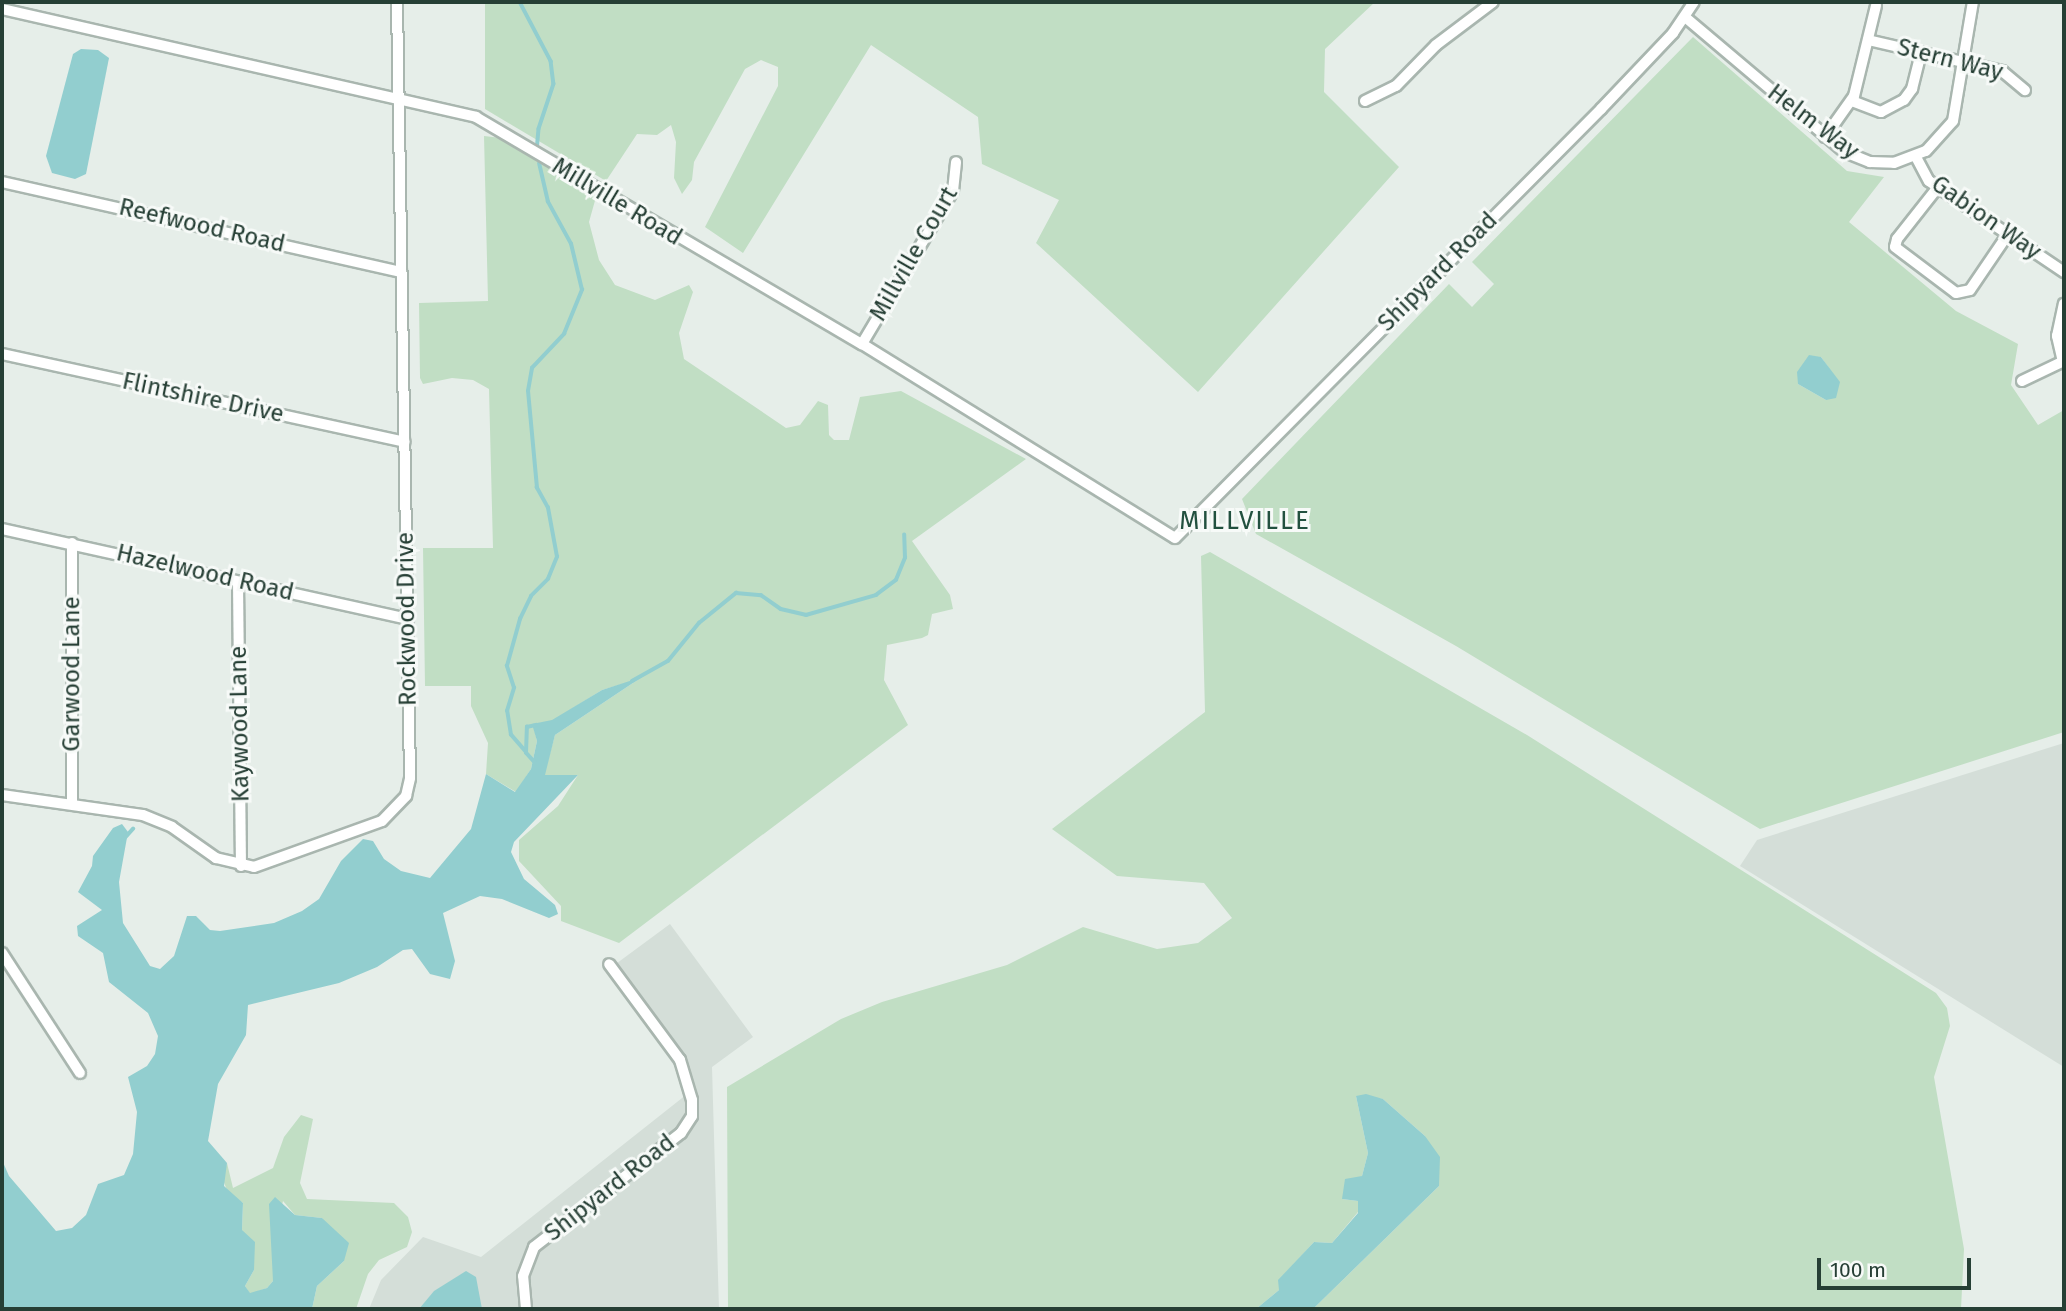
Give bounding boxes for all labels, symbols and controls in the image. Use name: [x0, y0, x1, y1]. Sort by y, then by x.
street label: Stern Way: [1894, 33, 2006, 87]
street label: Helm Way: [1762, 78, 1864, 166]
street label: Millville Road: [547, 152, 687, 252]
street label: Gabion Way: [1926, 170, 2046, 266]
street label: Millville Court: [864, 182, 964, 326]
street label: Reefwood Road: [116, 193, 288, 259]
street label: Shipyard Road: [1372, 206, 1504, 338]
street label: Flintshire Drive: [120, 367, 286, 429]
district label: MILLVILLE: [1180, 505, 1310, 537]
street label: Rockwood Drive: [391, 532, 423, 706]
street label: Hazelwood Road: [114, 539, 296, 607]
street label: Garwood Lane: [58, 596, 86, 752]
street label: Kaywood Lane: [224, 646, 256, 802]
street label: Shipyard Road: [539, 1128, 681, 1248]
scale bar: [1821, 1244, 1975, 1288]
text: 100 m: [1830, 1257, 1886, 1283]

